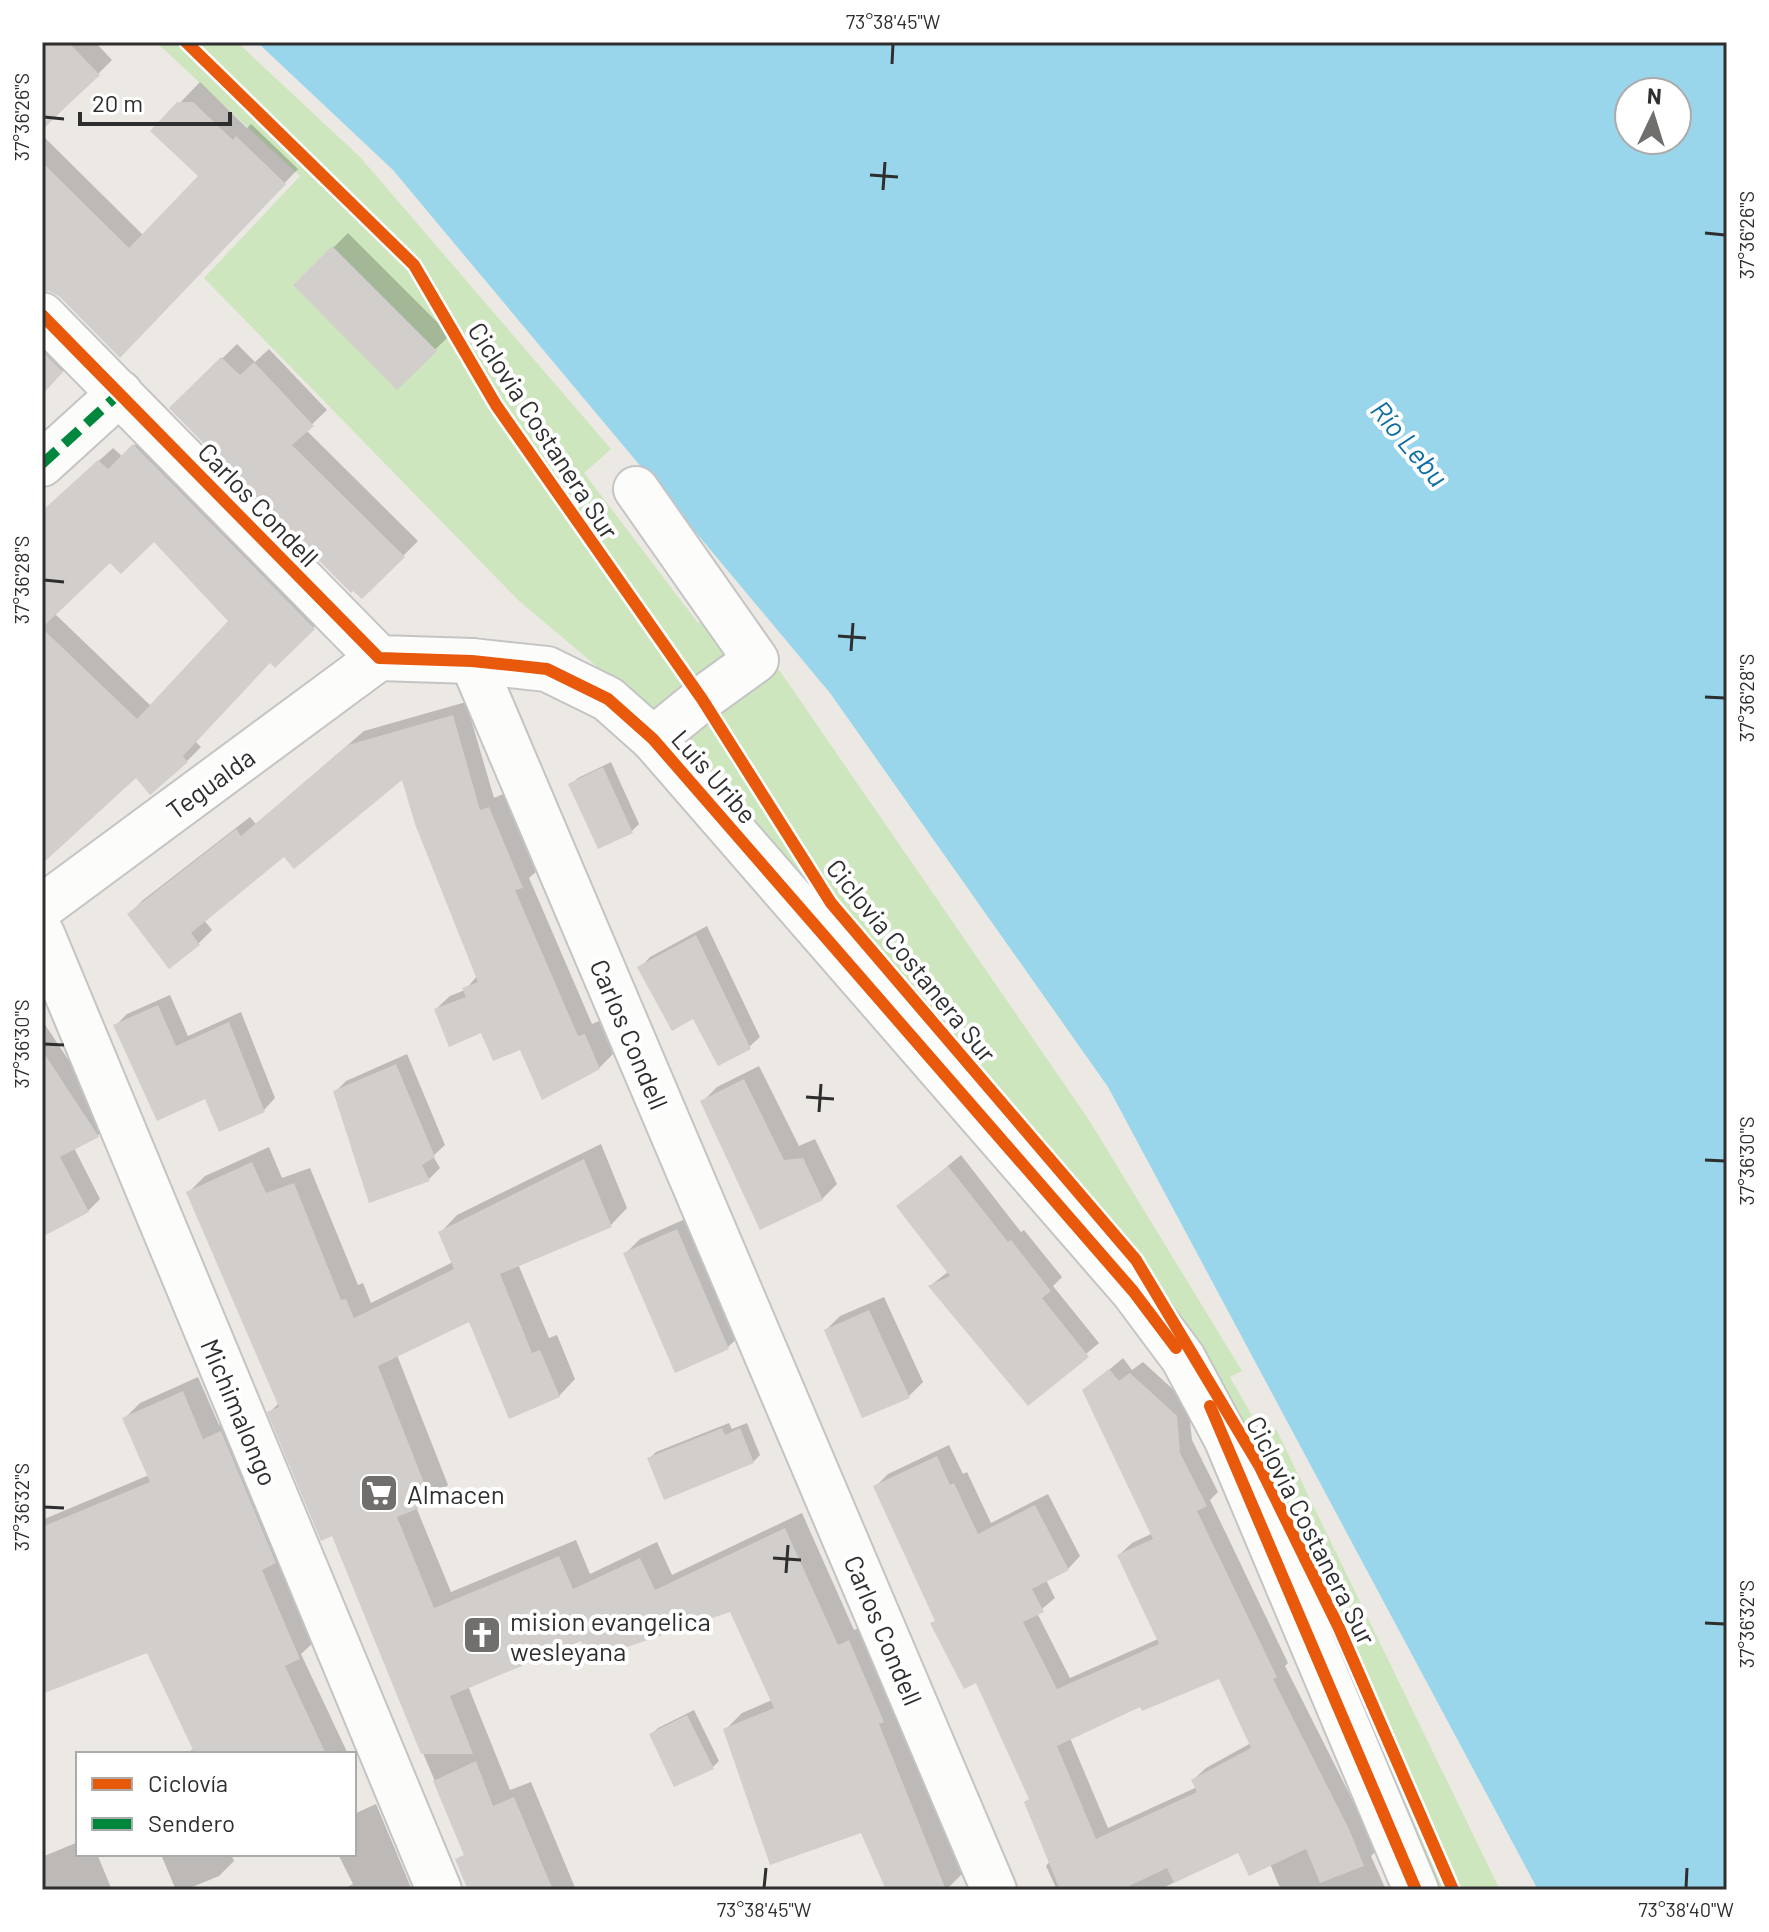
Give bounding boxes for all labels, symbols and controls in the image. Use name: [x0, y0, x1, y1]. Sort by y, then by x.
text: 73°38'45"W: [846, 9, 941, 33]
text: 37°36'26"S: [9, 73, 33, 161]
scale bar: [80, 76, 230, 126]
north arrow: [1613, 76, 1693, 156]
text: N: [1646, 82, 1663, 109]
text: 20 m: [92, 88, 143, 117]
text: 37°36'26"S: [1734, 191, 1758, 279]
street label: Ciclovia Costanera Sur: [462, 316, 626, 545]
water label: Río Lebu: [1364, 393, 1456, 493]
street label: Carlos Condell: [192, 436, 326, 572]
text: 37°36'28"S: [9, 536, 33, 624]
text: 37°36'28"S: [1734, 654, 1758, 742]
street label: Luis Uribe: [666, 723, 764, 829]
street label: Tegualda: [160, 741, 260, 825]
street label: Ciclovia Costanera Sur: [821, 852, 1004, 1068]
street label: Carlos Condell: [584, 954, 676, 1114]
text: 37°36'30"S: [9, 999, 33, 1089]
text: 37°36'30"S: [1734, 1116, 1758, 1206]
street label: Michimalongo: [195, 1334, 285, 1490]
street label: Ciclovia Costanera Sur: [1241, 1411, 1383, 1650]
text: 37°36'32"S: [9, 1463, 33, 1551]
supermarket icon: Almacen: [358, 1472, 400, 1514]
place label: Almacen: [407, 1478, 505, 1509]
street label: Carlos Condell: [838, 1550, 930, 1710]
text: 37°36'32"S: [1734, 1580, 1758, 1668]
place label: mision evangelica wesleyana: [510, 1605, 711, 1666]
church icon: mision evangelica wesleyana: [461, 1614, 503, 1656]
legend: [76, 1752, 356, 1856]
text: Ciclovía: [148, 1768, 228, 1797]
text: Sendero: [148, 1808, 235, 1837]
text: 73°38'45"W: [717, 1897, 812, 1921]
text: 73°38'40"W: [1638, 1897, 1734, 1921]

